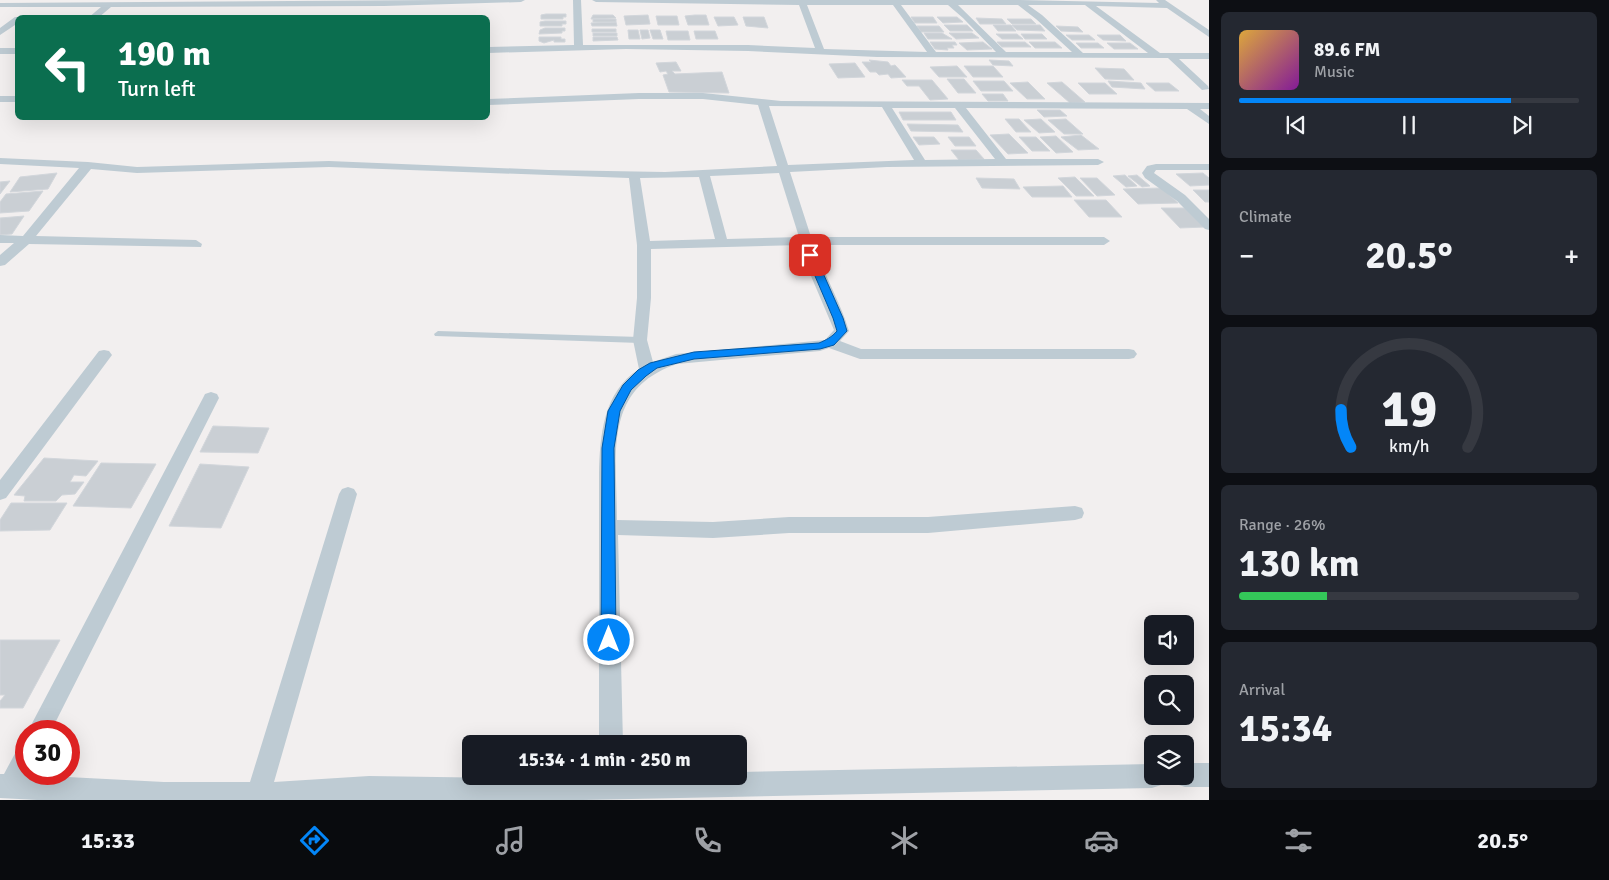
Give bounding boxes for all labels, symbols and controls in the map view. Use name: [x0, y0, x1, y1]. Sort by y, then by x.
text: 190 m: [118, 32, 211, 75]
icon: left: [35, 35, 100, 100]
text: 89.6 FM: [1314, 38, 1380, 62]
text: Music: [1314, 62, 1355, 82]
text: Turn left: [118, 75, 196, 102]
icon: previous: [1282, 111, 1310, 139]
icon: pause: [1395, 111, 1423, 139]
icon: next: [1508, 111, 1536, 139]
text: Climate: [1239, 207, 1292, 227]
text: 20.5°: [1365, 232, 1453, 279]
pin: [789, 234, 831, 276]
text: −: [1239, 239, 1254, 273]
text: +: [1564, 239, 1579, 273]
icon: arrive: [796, 241, 824, 269]
text: 19: [1381, 377, 1437, 441]
text: km/h: [1389, 435, 1429, 457]
text: Range · 26%: [1239, 515, 1325, 535]
text: 130 km: [1239, 540, 1360, 587]
position arrow: [582, 613, 634, 665]
map controls: [1144, 615, 1194, 785]
button: sound: [1144, 615, 1194, 665]
button: search: [1144, 675, 1194, 725]
text: Arrival: [1239, 680, 1285, 700]
text: 15:34: [1239, 705, 1332, 752]
speed limit sign: 30: [15, 720, 80, 785]
button: layers: [1144, 735, 1194, 785]
text: 15:34 · 1 min · 250 m: [518, 748, 691, 772]
icon: directions: [297, 823, 332, 858]
icon: music: [493, 823, 528, 858]
icon: phone: [690, 823, 725, 858]
icon: climate: [887, 823, 922, 858]
icon: car: [1084, 823, 1119, 858]
icon: filters: [1281, 823, 1316, 858]
text: 15:33: [81, 827, 135, 854]
text: 20.5°: [1477, 827, 1528, 854]

